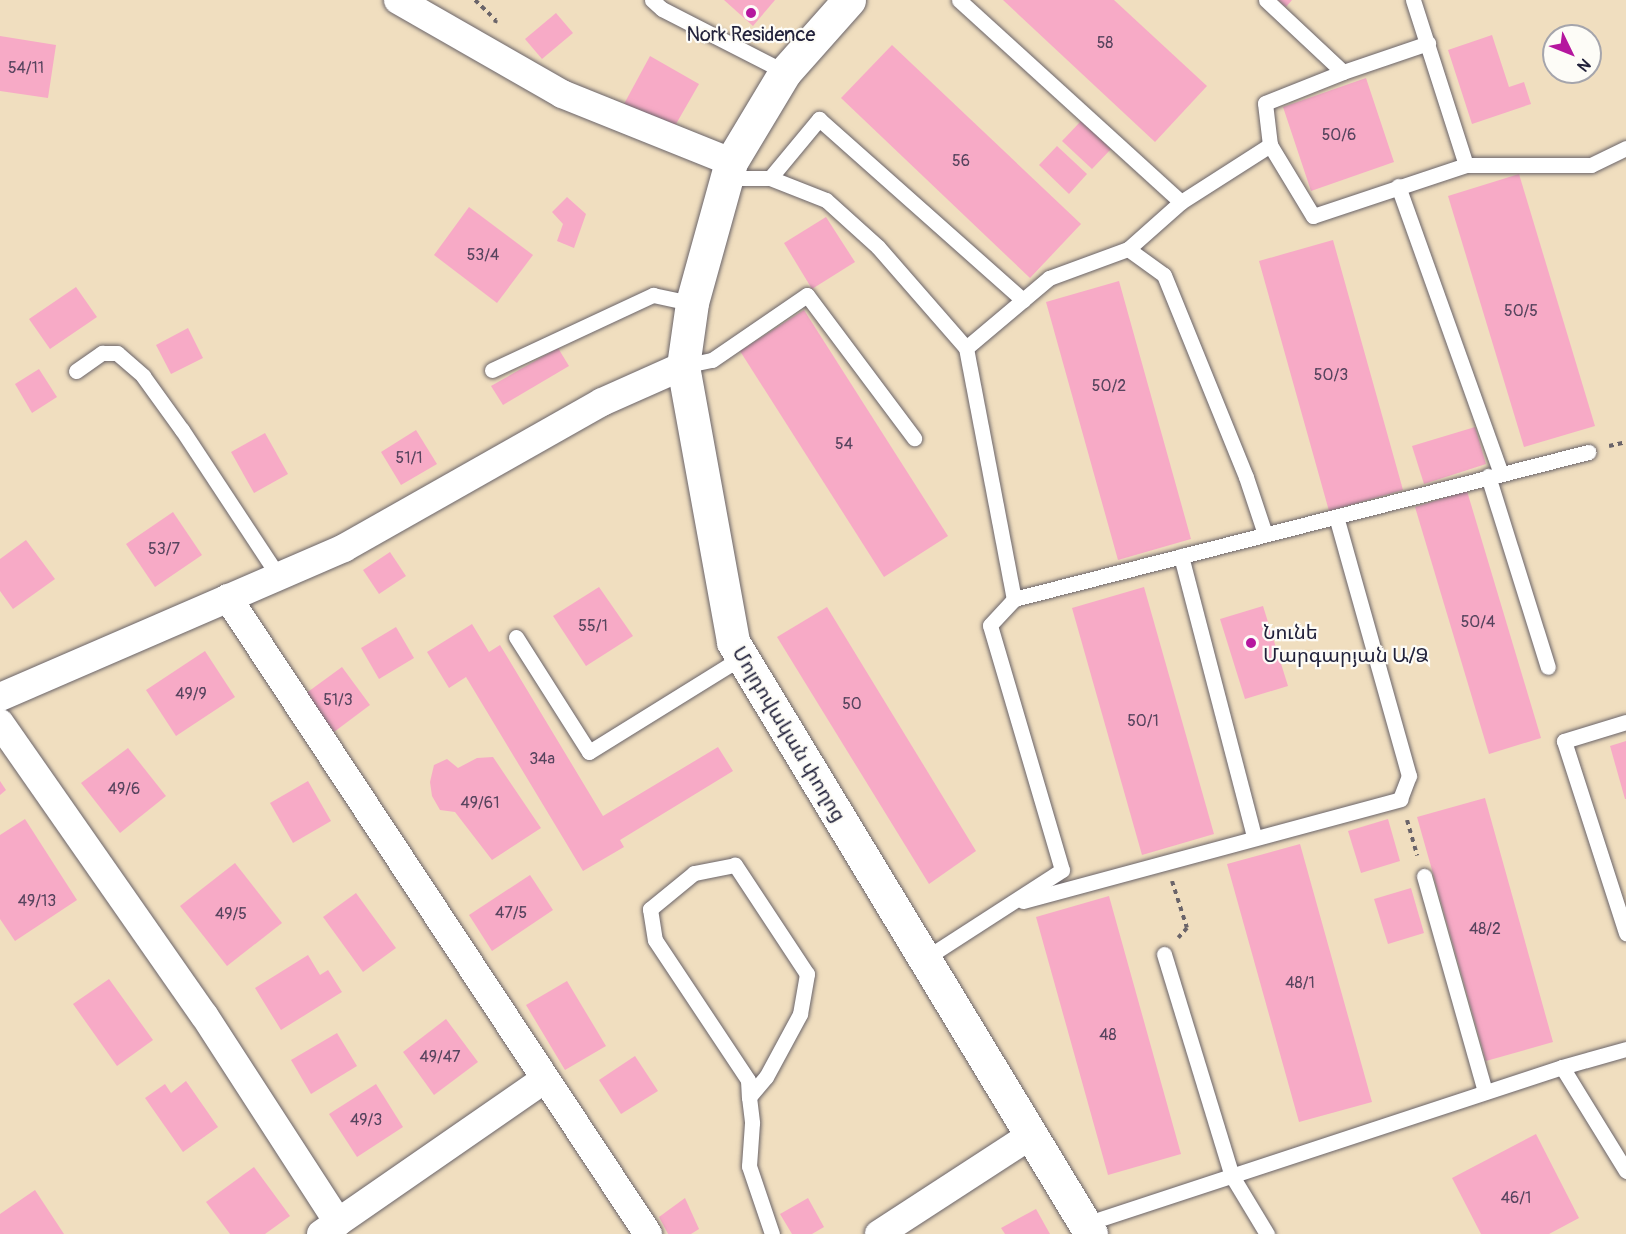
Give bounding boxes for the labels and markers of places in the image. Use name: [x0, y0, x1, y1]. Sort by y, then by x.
marker: Nork Residence: [744, 6, 758, 20]
place label: Nork Residence: [687, 22, 815, 46]
place label: Նունե Մարգարյան Ա/Ձ: [1263, 620, 1429, 667]
marker: Նունե Մարգարյան Ա/Ձ: [1244, 636, 1258, 650]

